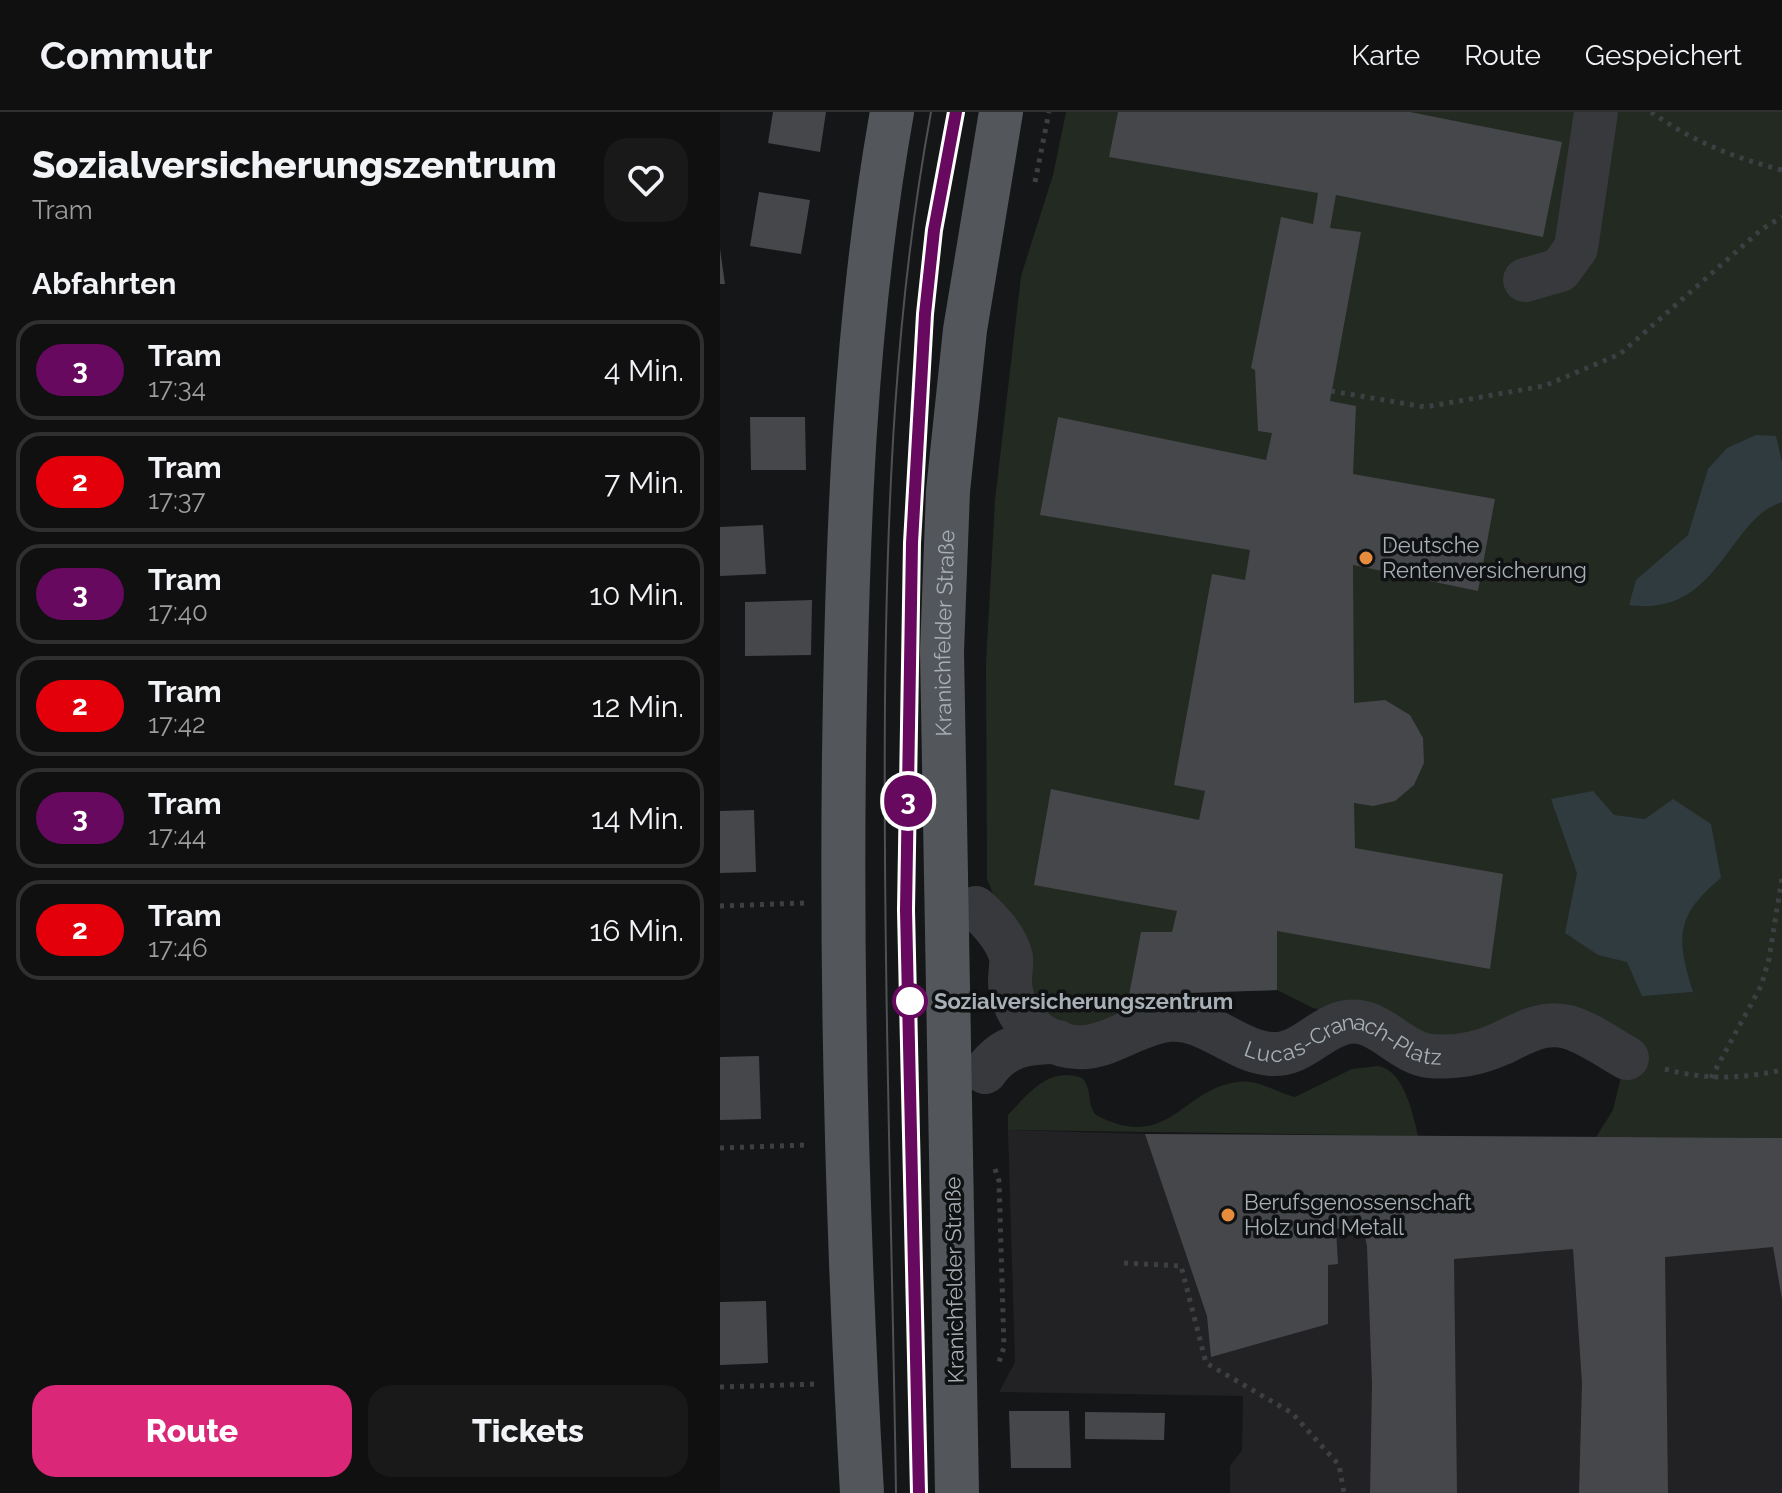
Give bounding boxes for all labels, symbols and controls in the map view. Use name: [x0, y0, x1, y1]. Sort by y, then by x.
text: Commutr: [40, 33, 212, 78]
text: Karte: [1351, 39, 1420, 72]
text: Route: [1464, 39, 1541, 72]
text: Gespeichert: [1585, 39, 1742, 72]
button: heart: [604, 138, 688, 222]
text: Sozialversicherungszentrum: [32, 142, 557, 187]
text: Tram: [32, 195, 93, 225]
text: Abfahrten: [32, 266, 176, 301]
text: Tram: [148, 338, 222, 373]
text: 3: [72, 353, 88, 386]
text: 4 Min.: [604, 353, 684, 388]
text: 17:34: [148, 373, 206, 403]
text: Tram: [148, 450, 222, 485]
text: 2: [72, 465, 88, 498]
text: 7 Min.: [604, 465, 684, 500]
text: 17:37: [148, 485, 205, 515]
street label: Kranichfelder Straße: [929, 529, 960, 737]
place label: Deutsche Rentenversicherung: [1382, 532, 1587, 583]
marker: Deutsche Rentenversicherung: [1357, 549, 1375, 567]
text: Tram: [148, 562, 222, 597]
text: 3: [72, 577, 88, 610]
text: 10 Min.: [589, 577, 684, 612]
text: 17:40: [148, 597, 208, 627]
text: Tram: [148, 674, 222, 709]
text: 2: [72, 689, 88, 722]
text: 12 Min.: [592, 689, 684, 724]
text: 17:42: [148, 709, 206, 739]
line badge: 3: [882, 775, 934, 827]
text: 3: [900, 784, 916, 817]
text: Tram: [148, 786, 222, 821]
text: 3: [72, 801, 88, 834]
text: 14 Min.: [591, 801, 684, 836]
text: 17:44: [148, 821, 206, 851]
text: Tram: [148, 898, 222, 933]
text: 2: [72, 913, 88, 946]
text: 16 Min.: [589, 913, 684, 948]
text: 17:46: [148, 933, 208, 963]
marker: Sozialversicherungszentrum: [893, 984, 927, 1018]
place label: Sozialversicherungszentrum: [934, 988, 1233, 1014]
street label: Lucas-Cranach-Platz: [1241, 1008, 1442, 1070]
street label: Kranichfelder Straße: [939, 1176, 969, 1384]
place label: Berufsgenossenschaft Holz und Metall: [1244, 1189, 1472, 1240]
marker: Berufsgenossenschaft Holz und Metall: [1219, 1206, 1237, 1224]
button: Route: [32, 1385, 352, 1477]
button: Tickets: [368, 1385, 688, 1477]

